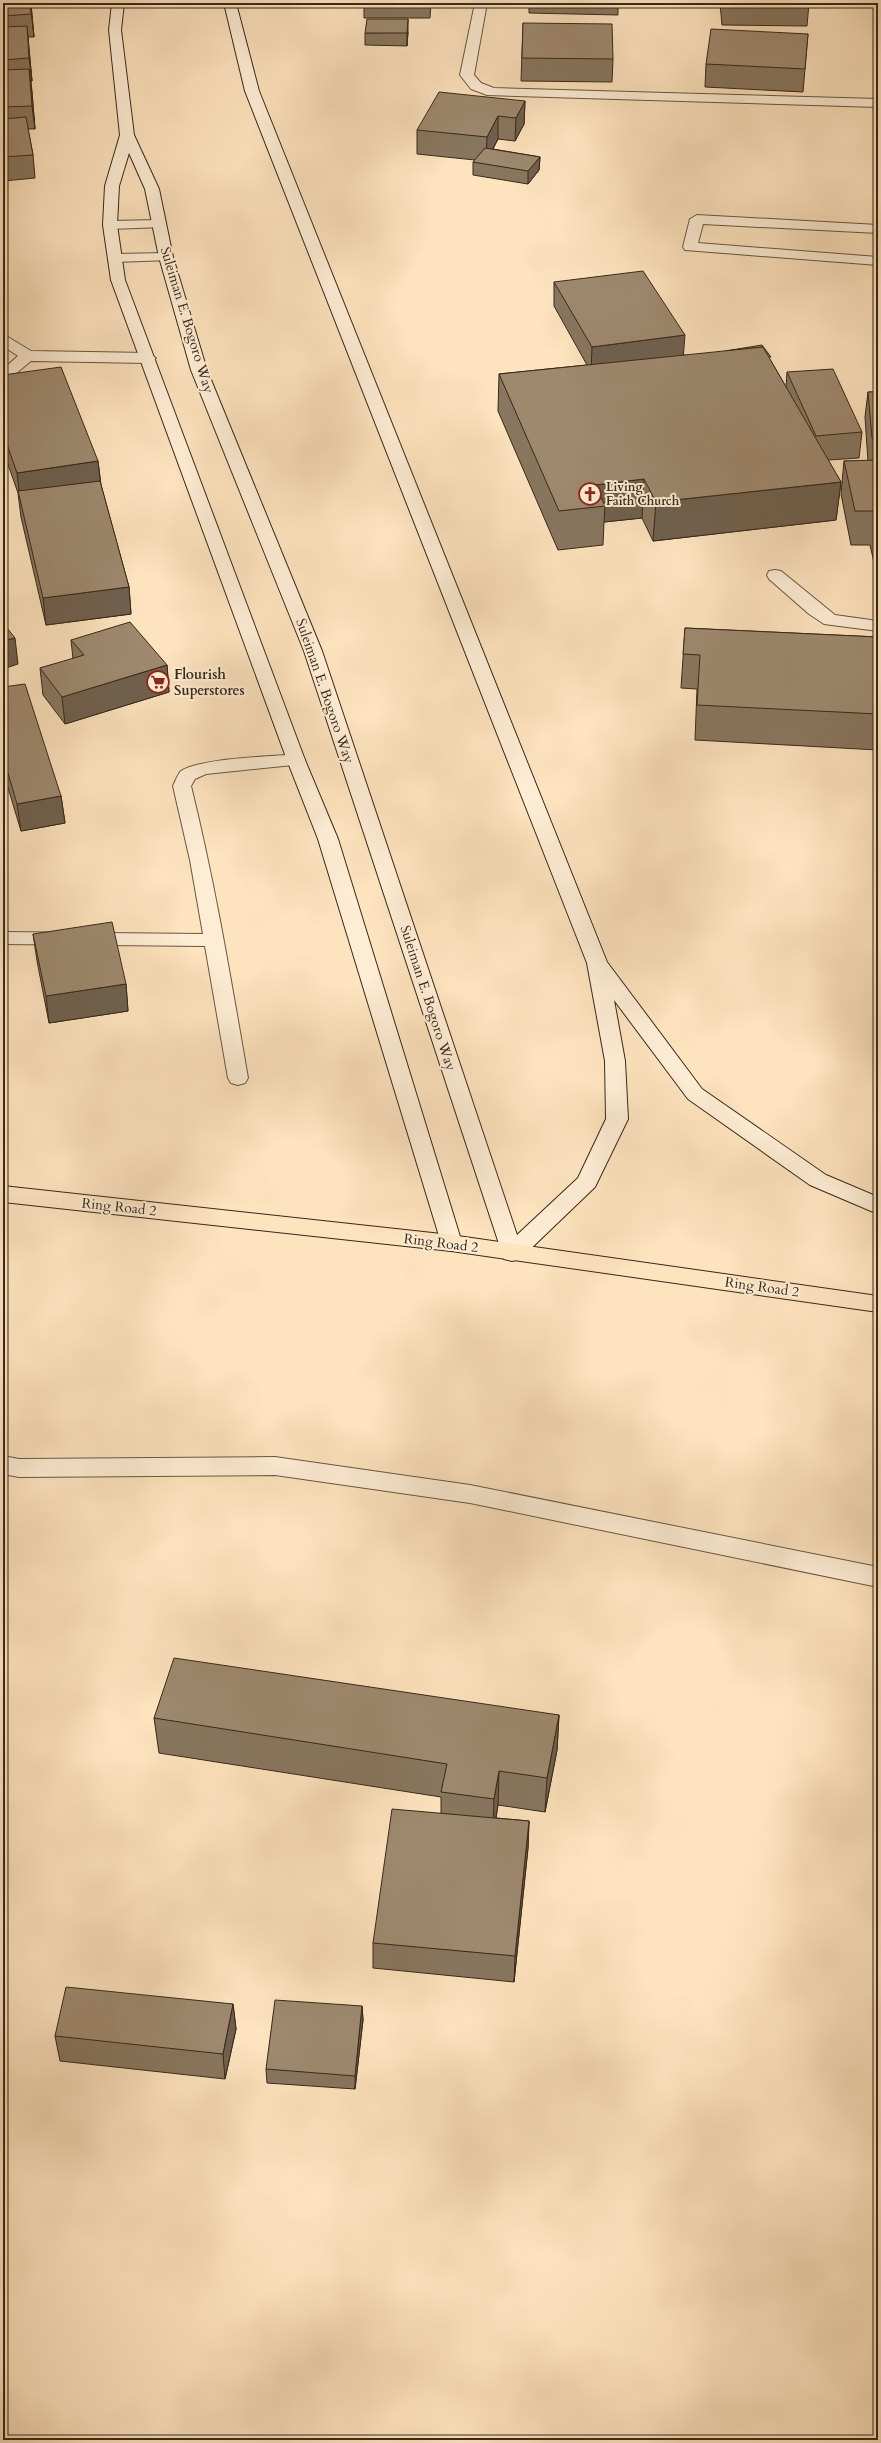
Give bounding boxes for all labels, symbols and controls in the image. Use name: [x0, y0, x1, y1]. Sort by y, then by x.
street label: Suleiman E. Bogoro Way: [156, 245, 218, 396]
place label: Living Faith Church: [606, 479, 680, 509]
church icon: Living Faith Church: [577, 481, 603, 507]
street label: Suleiman E. Bogoro Way: [291, 616, 359, 766]
place label: Flourish Superstores: [174, 665, 245, 700]
supermarket icon: Flourish Superstores: [145, 669, 171, 695]
street label: Suleiman E. Bogoro Way: [395, 923, 461, 1074]
street label: Ring Road 2: [81, 1194, 157, 1220]
street label: Ring Road 2: [403, 1229, 479, 1257]
street label: Ring Road 2: [724, 1272, 800, 1302]

